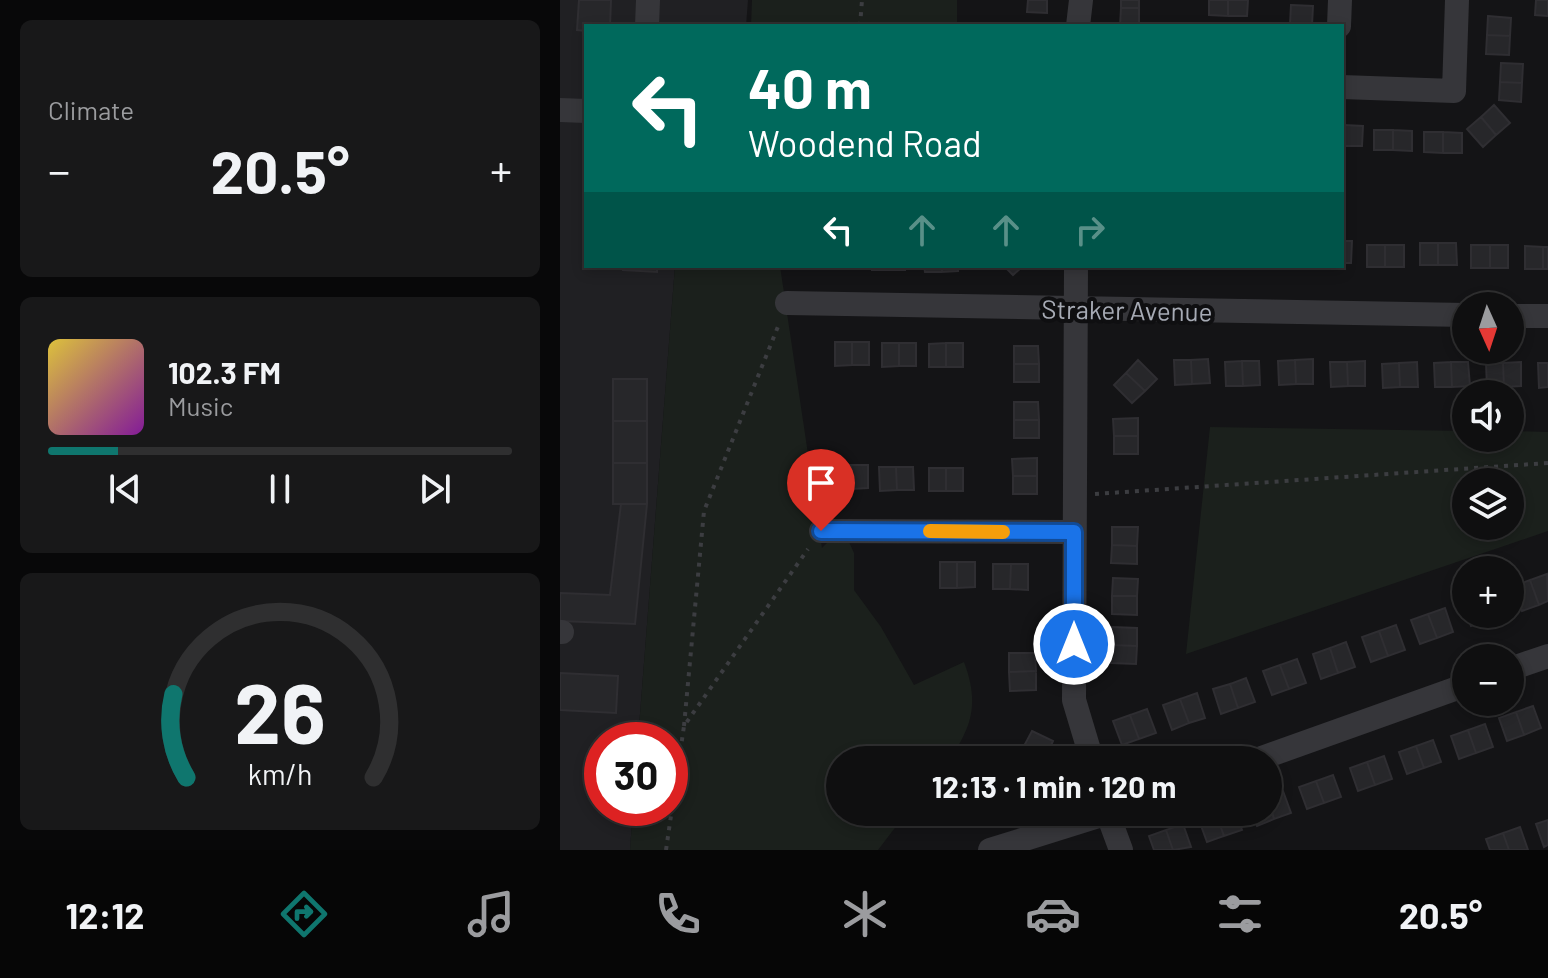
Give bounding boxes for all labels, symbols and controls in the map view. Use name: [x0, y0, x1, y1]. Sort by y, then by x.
text: 40 m: [748, 53, 872, 120]
icon: left: [616, 56, 720, 160]
text: Climate: [48, 94, 134, 125]
text: Woodend Road: [748, 121, 982, 164]
text: 20.5°: [211, 134, 349, 206]
text: −: [48, 143, 70, 196]
text: +: [490, 143, 512, 196]
icon: left: [816, 208, 860, 252]
icon: ahead: [900, 208, 944, 252]
icon: ahead: [984, 208, 1028, 252]
icon: right: [1068, 208, 1112, 252]
north arrow: [1452, 292, 1524, 364]
map controls: [1452, 292, 1524, 716]
street label: Straker Avenue: [1041, 293, 1213, 326]
text: 102.3 FM: [168, 354, 281, 390]
button: sound: [1452, 380, 1524, 452]
text: Music: [168, 390, 233, 421]
pin: [787, 449, 855, 531]
icon: arrive: [799, 461, 843, 505]
icon: previous: [103, 467, 147, 511]
icon: pause: [258, 467, 302, 511]
icon: next: [413, 467, 457, 511]
button: layers: [1452, 468, 1524, 540]
button: +: [1452, 556, 1524, 628]
position arrow: [1032, 602, 1116, 686]
button: −: [1452, 644, 1524, 716]
text: 26: [234, 660, 326, 760]
speed limit sign: 30: [584, 722, 688, 826]
text: km/h: [248, 756, 312, 791]
text: 12:13 · 1 min · 120 m: [932, 768, 1176, 804]
icon: directions: [276, 886, 332, 942]
icon: music: [463, 886, 519, 942]
icon: phone: [650, 886, 706, 942]
icon: climate: [837, 886, 893, 942]
icon: car: [1025, 886, 1081, 942]
icon: filters: [1212, 886, 1268, 942]
text: 12:12: [66, 893, 145, 936]
text: 20.5°: [1399, 893, 1482, 936]

